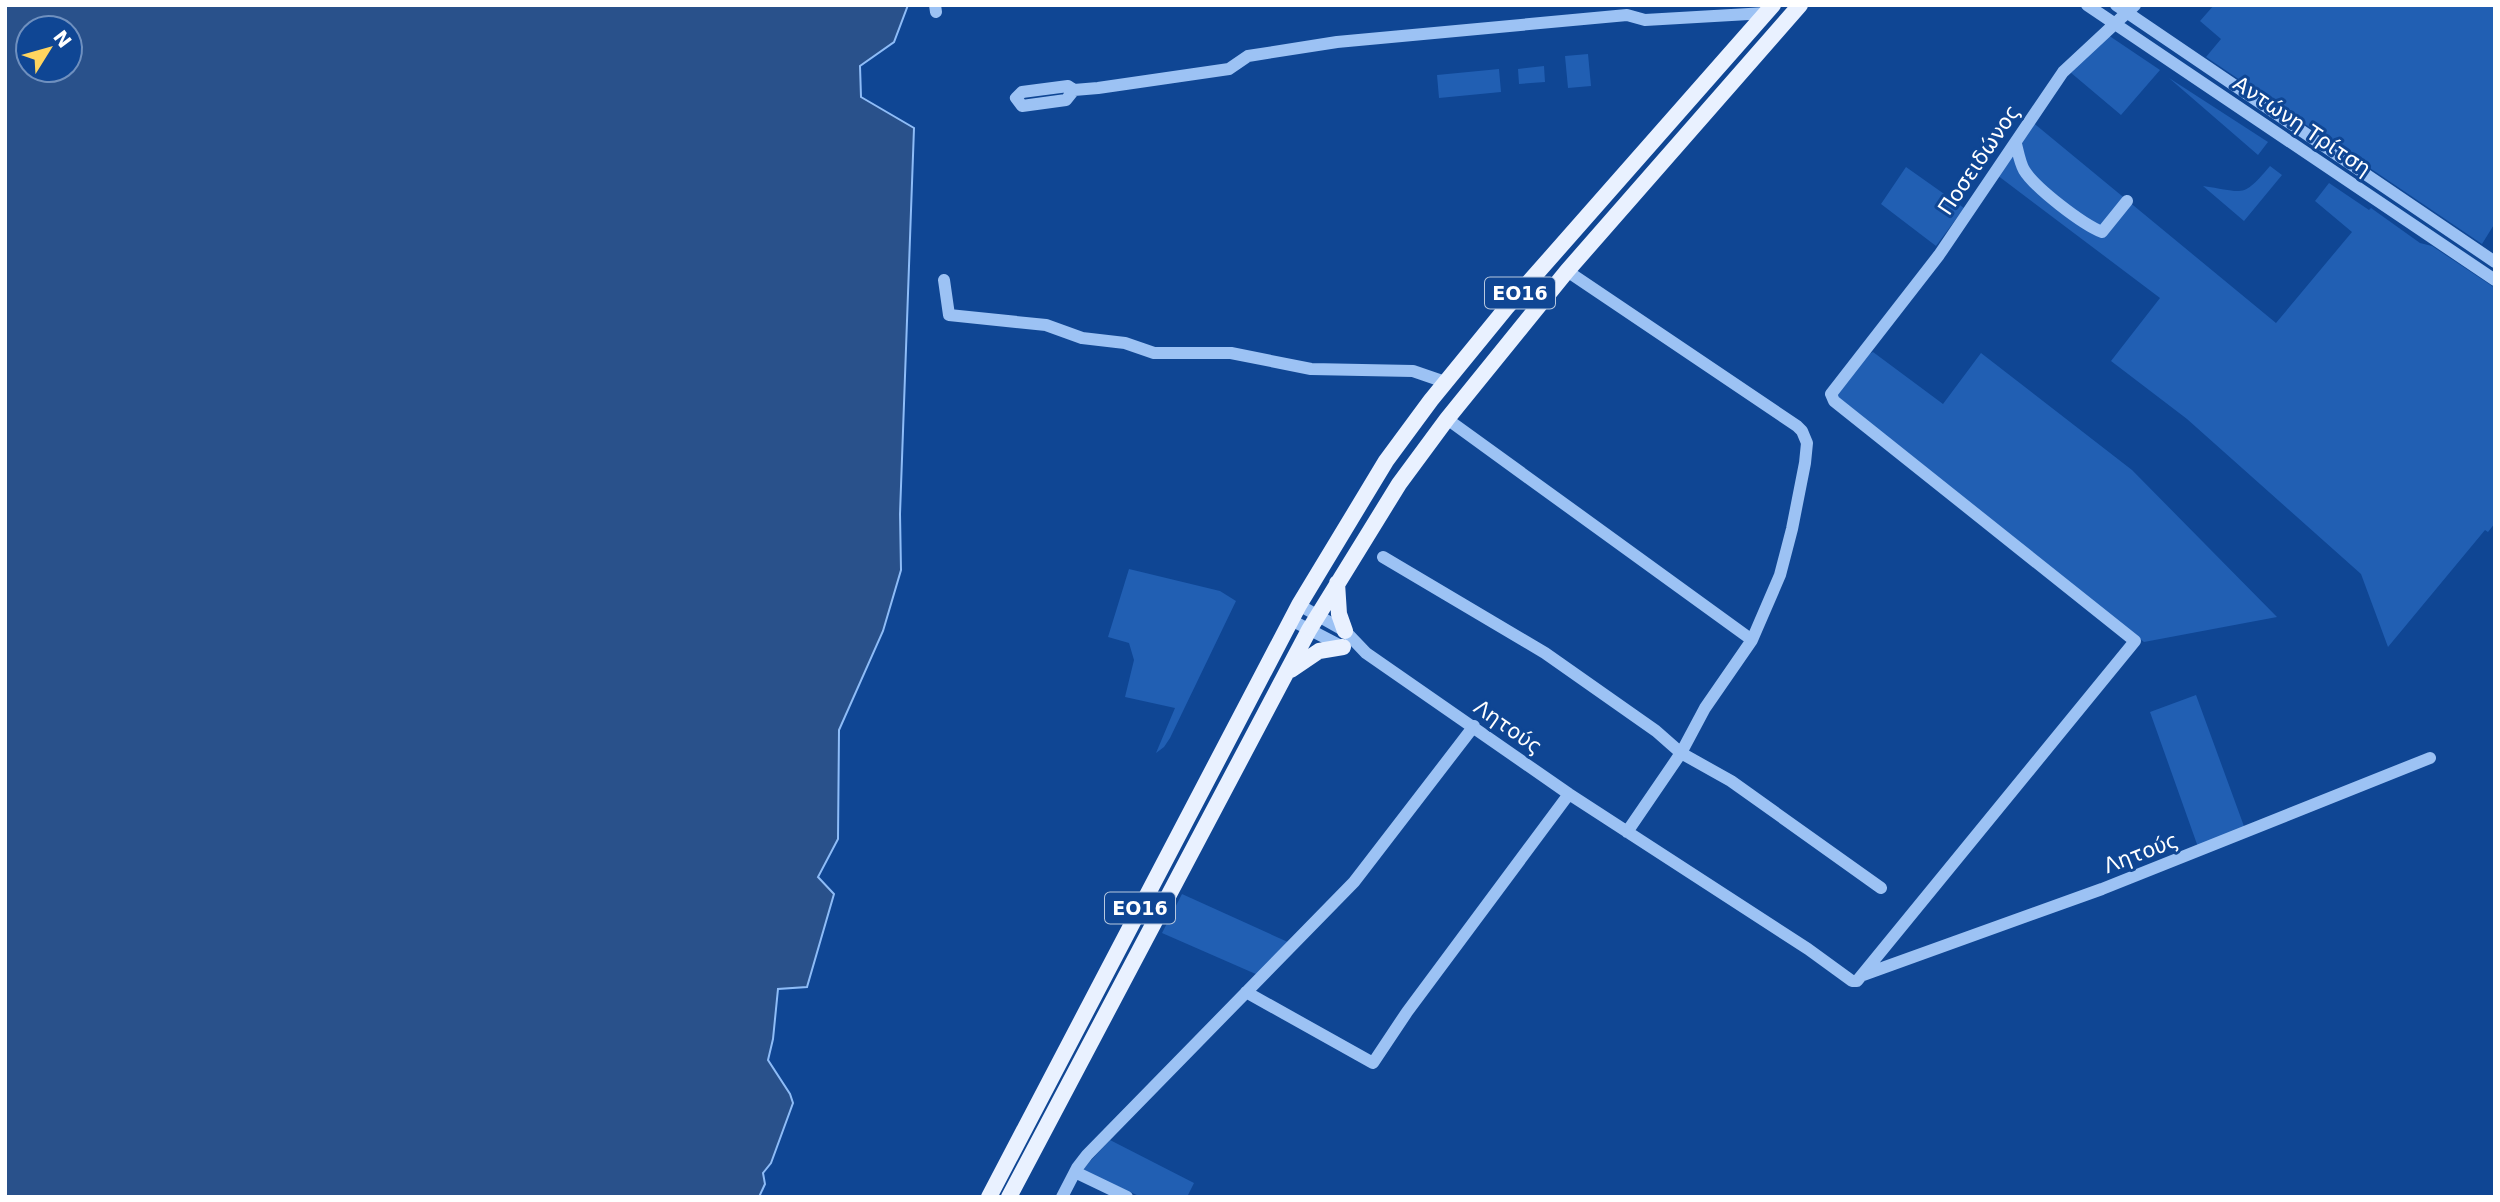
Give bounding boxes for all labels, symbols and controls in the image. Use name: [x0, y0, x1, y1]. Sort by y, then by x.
north arrow: [14, 14, 84, 84]
text: N: [49, 26, 76, 52]
street label: Αντώνη Τρίτση: [2229, 71, 2375, 181]
street label: Ποσειδώνος: [1933, 100, 2025, 220]
road number: ΕΟ16: [1485, 278, 1555, 308]
street label: Λητούς: [1469, 695, 1547, 759]
street label: Λητούς: [2100, 828, 2182, 878]
road number: ΕΟ16: [1105, 893, 1175, 924]

